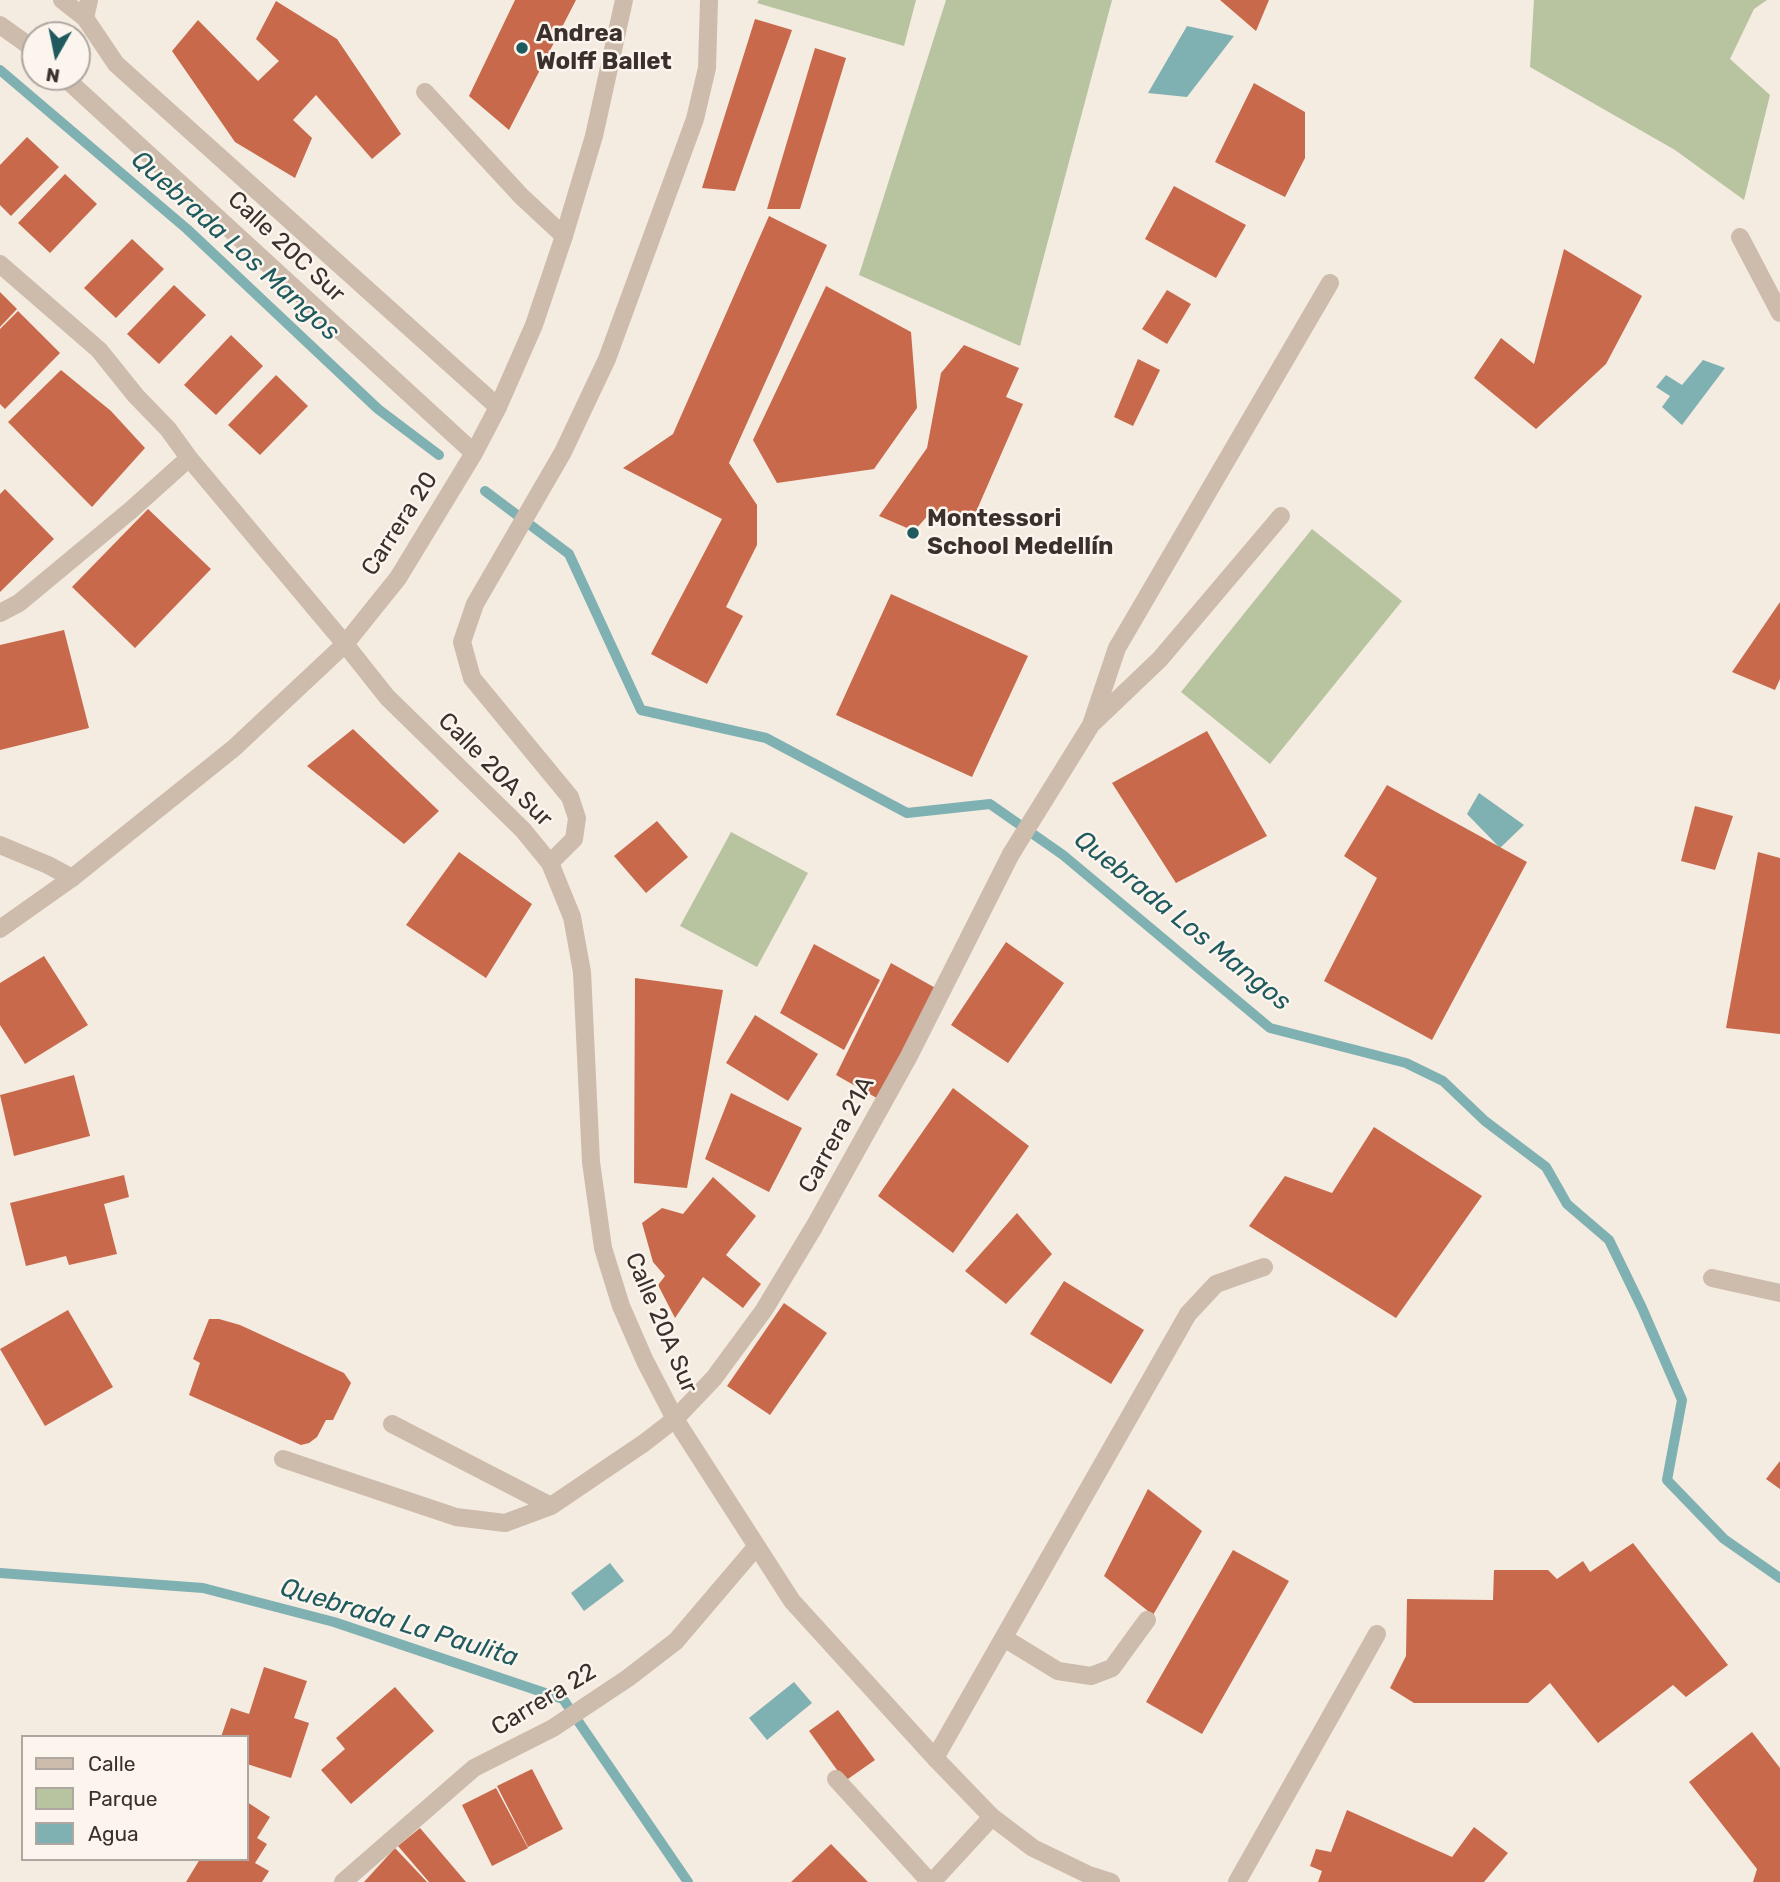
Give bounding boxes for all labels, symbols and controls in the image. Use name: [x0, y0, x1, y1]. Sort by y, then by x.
place label: Andrea Wolff Ballet: [536, 20, 672, 76]
north arrow: [21, 21, 91, 91]
marker: Andrea Wolff Ballet: [514, 40, 530, 56]
text: N: [44, 63, 62, 88]
water label: Quebrada Los Mangos: [124, 144, 346, 348]
street label: Calle 20C Sur: [221, 185, 351, 309]
street label: Carrera 20: [356, 467, 444, 581]
place label: Montessori School Medellín: [927, 505, 1114, 561]
marker: Montessori School Medellín: [905, 525, 921, 541]
street label: Calle 20A Sur: [432, 707, 558, 833]
water label: Quebrada Los Mangos: [1067, 824, 1297, 1018]
street label: Carrera 21A: [793, 1072, 881, 1198]
street label: Calle 20A Sur: [618, 1248, 704, 1398]
water label: Quebrada La Paulita: [276, 1572, 522, 1674]
street label: Carrera 22: [486, 1658, 602, 1742]
legend: [21, 1735, 248, 1861]
text: Calle: [88, 1751, 136, 1776]
text: Parque: [88, 1786, 158, 1811]
text: Agua: [88, 1821, 139, 1846]

